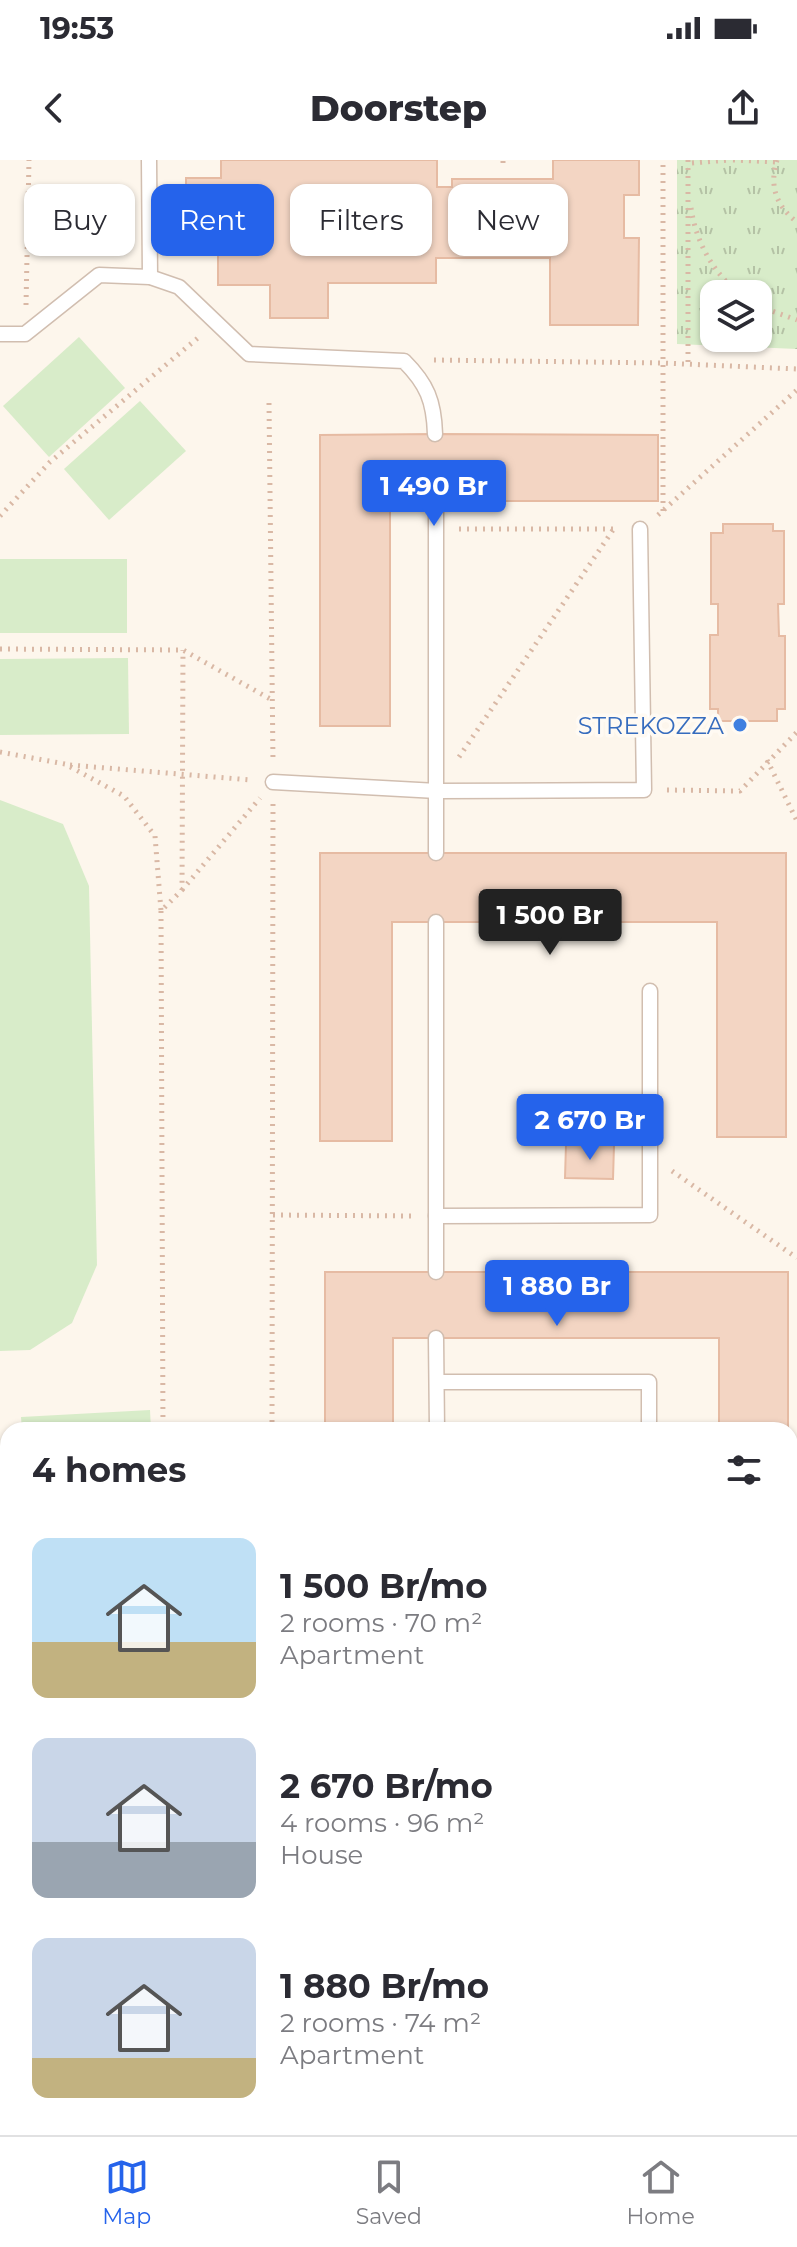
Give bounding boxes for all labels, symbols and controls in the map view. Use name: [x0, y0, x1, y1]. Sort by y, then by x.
text: 19:53: [40, 10, 114, 47]
icon: back: [32, 86, 76, 130]
text: Doorstep: [310, 86, 487, 130]
icon: share: [721, 86, 765, 130]
chip: Buy: [24, 184, 135, 256]
chip: Rent: [151, 184, 274, 256]
chip: Filters: [290, 184, 432, 256]
chip: New: [448, 184, 568, 256]
map controls: [700, 280, 772, 352]
button: layers: [700, 280, 772, 352]
pin: 1 490 Br: [351, 460, 517, 528]
text: 1 490 Br: [380, 470, 488, 502]
place label: STREKOZZA: [578, 711, 725, 740]
marker: STREKOZZA: [731, 716, 749, 734]
pin: 1 500 Br: [467, 889, 633, 957]
text: 1 500 Br: [497, 899, 603, 931]
pin: 2 670 Br: [507, 1094, 673, 1162]
text: 2 670 Br: [535, 1104, 645, 1136]
pin: 1 880 Br: [474, 1260, 640, 1328]
text: 1 880 Br: [503, 1270, 611, 1302]
icon: filters: [722, 1448, 766, 1492]
text: 4 homes: [32, 1449, 186, 1491]
text: 1 500 Br/mo: [280, 1565, 488, 1607]
icon: home: [96, 1570, 192, 1666]
text: 2 rooms · 70 m²: [280, 1607, 482, 1639]
text: Apartment: [280, 1639, 424, 1671]
text: 2 670 Br/mo: [280, 1765, 493, 1807]
icon: home: [96, 1770, 192, 1866]
text: 4 rooms · 96 m²: [280, 1807, 484, 1839]
text: House: [280, 1839, 363, 1871]
text: 1 880 Br/mo: [280, 1965, 489, 2007]
icon: home: [96, 1970, 192, 2066]
text: 2 rooms · 74 m²: [280, 2007, 481, 2039]
text: Apartment: [280, 2039, 424, 2071]
tab: Map: [102, 2155, 151, 2230]
tab: Saved: [356, 2155, 422, 2230]
tab: Home: [626, 2155, 695, 2230]

